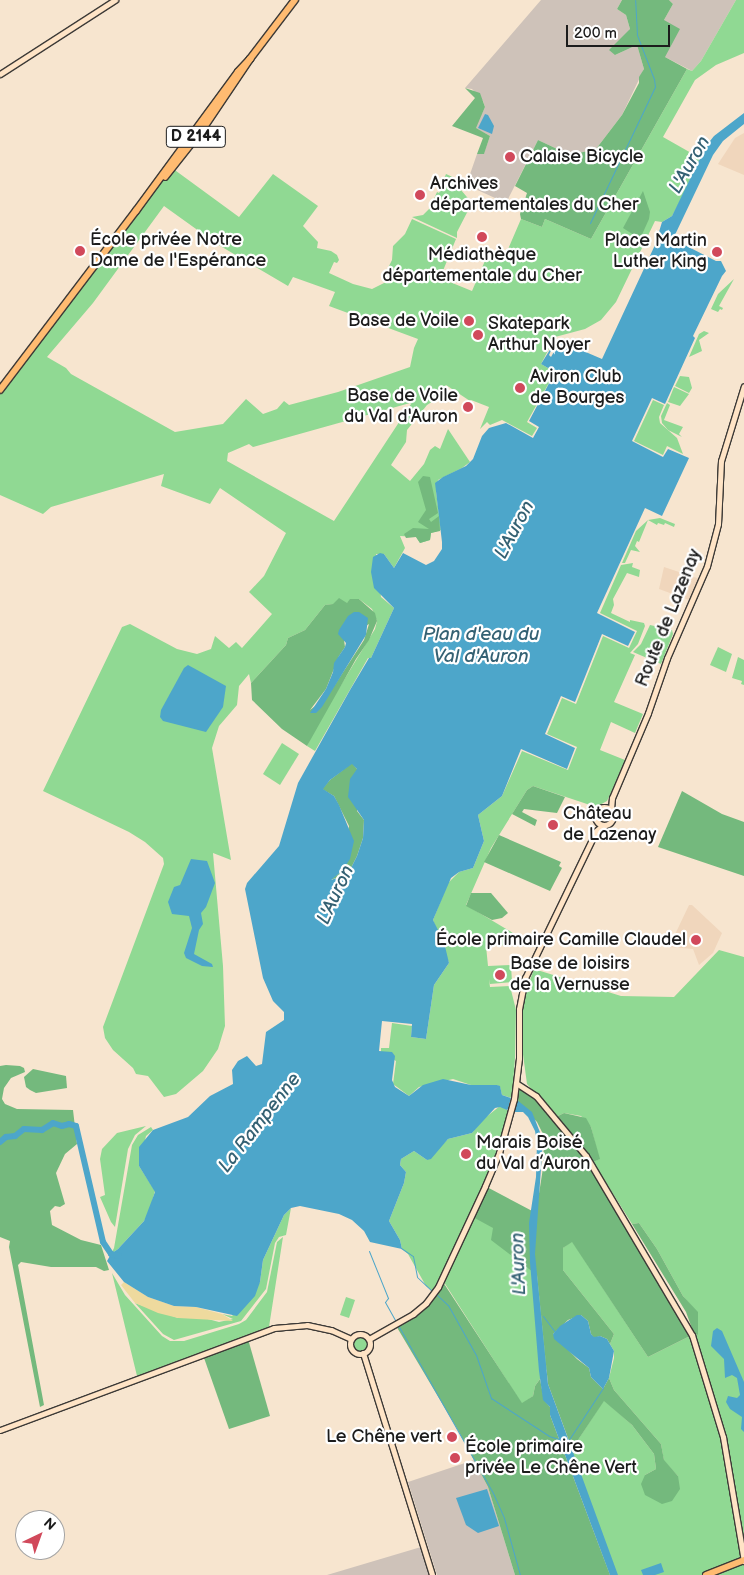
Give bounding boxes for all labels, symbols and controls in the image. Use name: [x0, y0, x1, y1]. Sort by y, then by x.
scale bar: [569, 15, 673, 47]
text: 200 m: [574, 24, 617, 43]
road number: D 2144: [165, 124, 227, 150]
water label: L'Auron: [664, 132, 716, 198]
place label: Calaise Bicycle: [520, 146, 643, 168]
marker: Calaise Bicycle: [504, 151, 516, 163]
place label: Archives départementales du Cher: [430, 174, 638, 216]
marker: Archives départementales du Cher: [414, 189, 426, 201]
place label: École privée Notre Dame de l'Espérance: [90, 230, 266, 272]
marker: Médiathèque départementale du Cher: [476, 231, 488, 243]
place label: Place Martin Luther King: [604, 231, 707, 274]
marker: École privée Notre Dame de l'Espérance: [74, 245, 86, 257]
place label: Médiathèque départementale du Cher: [382, 245, 582, 288]
marker: Place Martin Luther King: [711, 246, 723, 258]
place label: Base de Voile: [347, 310, 459, 332]
place label: Skatepark Arthur Noyer: [488, 314, 590, 356]
marker: Base de Voile: [463, 315, 475, 327]
marker: Skatepark Arthur Noyer: [472, 329, 484, 341]
place label: Aviron Club de Bourges: [530, 367, 624, 409]
marker: Aviron Club de Bourges: [514, 382, 526, 394]
place label: Base de Voile du Val d'Auron: [343, 386, 458, 428]
marker: Base de Voile du Val d'Auron: [462, 401, 474, 413]
water label: L'Auron: [490, 497, 540, 563]
street label: Route de Lazenay: [632, 546, 706, 690]
water label: Plan d'eau du Val d'Auron: [423, 624, 539, 668]
place label: Château de Lazenay: [563, 804, 656, 846]
marker: Château de Lazenay: [547, 819, 559, 831]
water label: L'Auron: [312, 862, 360, 928]
place label: École primaire Camille Claudel: [436, 929, 686, 951]
marker: École primaire Camille Claudel: [690, 934, 702, 946]
place label: Base de loisirs de la Vernusse: [510, 954, 630, 996]
marker: Base de loisirs de la Vernusse: [494, 969, 506, 981]
water label: La Rampenne: [214, 1069, 306, 1177]
place label: Marais Boisé du Val d’Auron: [476, 1133, 591, 1176]
marker: Marais Boisé du Val d’Auron: [460, 1148, 472, 1160]
water label: L'Auron: [507, 1232, 531, 1296]
place label: Le Chêne vert: [326, 1426, 442, 1448]
marker: Le Chêne vert: [446, 1431, 458, 1443]
place label: École primaire privée Le Chêne Vert: [465, 1437, 638, 1480]
marker: École primaire privée Le Chêne Vert: [449, 1452, 461, 1464]
north arrow: [15, 1510, 65, 1560]
text: N: [40, 1514, 59, 1534]

